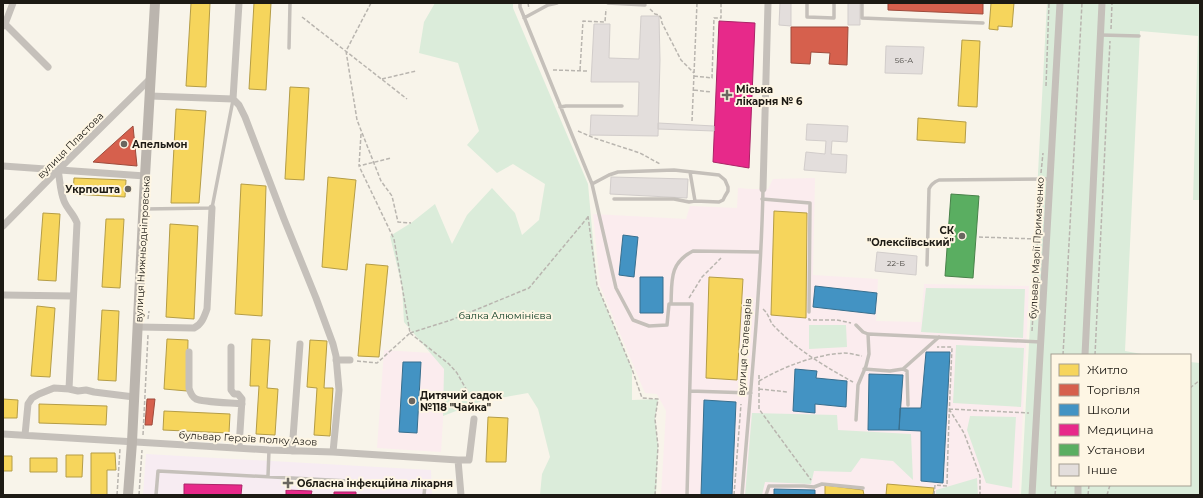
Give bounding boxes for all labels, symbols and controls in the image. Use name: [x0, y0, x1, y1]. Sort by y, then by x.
house number: 56-А: [895, 55, 913, 65]
place label: Мiська лiкарня № 6: [736, 83, 803, 108]
marker: Мiська лiкарня № 6: [721, 89, 733, 101]
street label: вулиця Пластова: [34, 109, 106, 181]
place label: Апельмон: [132, 138, 188, 151]
marker: Апельмон: [119, 139, 129, 149]
street label: вулиця Нижньодніпровська: [132, 175, 153, 323]
street label: бульвар Марії Примаченко: [1026, 177, 1047, 319]
place label: Укрпошта: [65, 183, 120, 196]
marker: Укрпошта: [123, 184, 133, 194]
place label: СК "Олексіївський": [867, 224, 955, 249]
marker: СК "Олексіївський": [957, 231, 967, 241]
house number: 22-Б: [887, 258, 905, 268]
street label: вулиця Сталеварів: [735, 298, 754, 396]
park label: балка Алюмінієва: [458, 309, 552, 322]
legend: [1051, 354, 1191, 486]
text: Житло: [1087, 362, 1128, 377]
text: Торгівля: [1087, 382, 1140, 397]
place label: Дитячий садок №118 "Чайка": [420, 389, 503, 414]
marker: Дитячий садок №118 "Чайка": [407, 396, 417, 406]
text: Школи: [1087, 402, 1130, 417]
text: Медицина: [1087, 422, 1153, 437]
street label: бульвар Героїв полку Азов: [178, 428, 318, 449]
text: Установи: [1087, 442, 1145, 457]
text: Інше: [1087, 462, 1117, 477]
marker: Обласна інфекційна лікарня: [282, 477, 294, 489]
place label: Обласна інфекційна лікарня: [297, 477, 453, 490]

